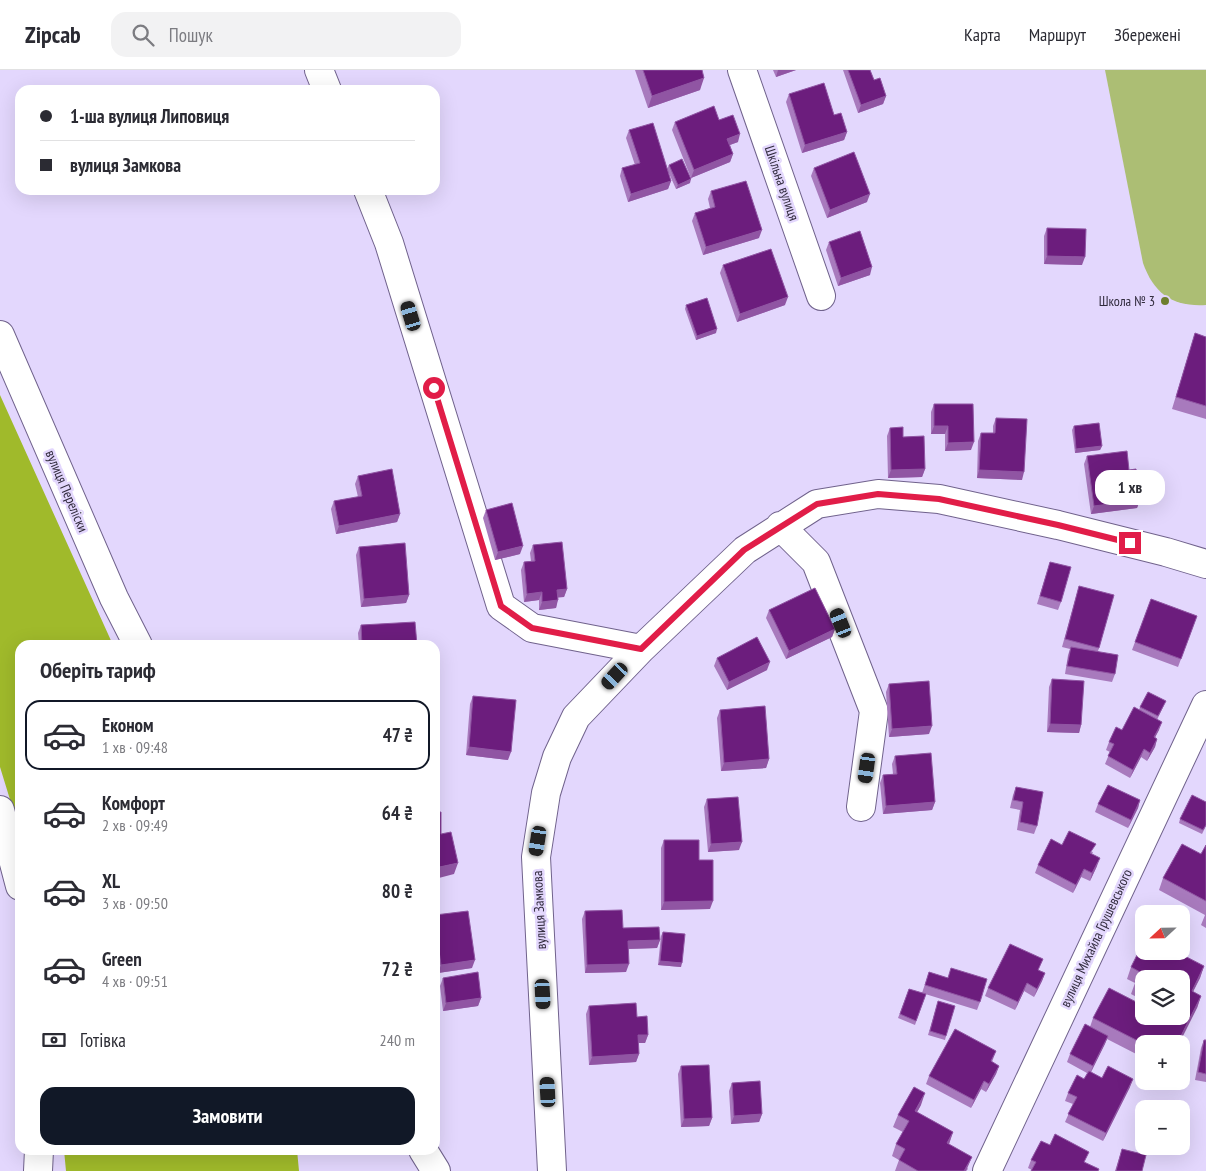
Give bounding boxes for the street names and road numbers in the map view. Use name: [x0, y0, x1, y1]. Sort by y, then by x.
street label: Шкільна вулиця: [761, 143, 803, 223]
street label: вулиця Переліски: [42, 447, 92, 535]
street label: вулиця Михайла Грушевського: [1056, 866, 1136, 1010]
street label: вулиця Замкова: [528, 870, 550, 950]

